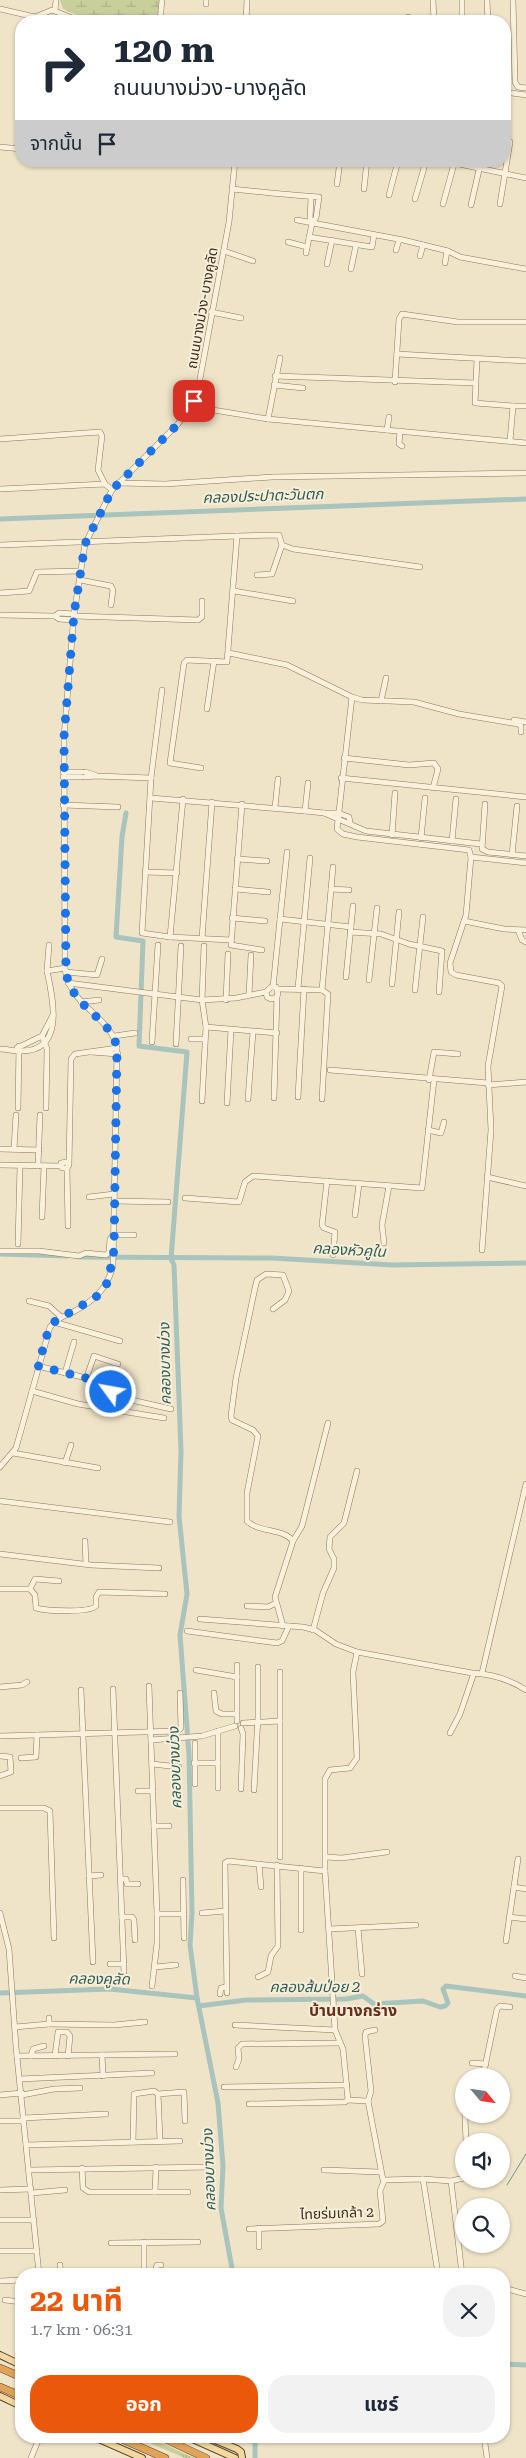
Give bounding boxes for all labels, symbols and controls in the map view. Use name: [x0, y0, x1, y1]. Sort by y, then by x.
text: 120 m: [113, 30, 214, 71]
icon: right: [30, 35, 95, 100]
text: ถนนบางม่วง-บางคูลัด: [113, 75, 307, 100]
icon: arrive: [93, 130, 121, 158]
text: จากนั้น: [30, 132, 83, 155]
street label: ถนนบางม่วง-บางคูลัด: [183, 246, 222, 370]
pin: [173, 380, 215, 422]
icon: arrive: [180, 387, 208, 415]
water label: คลองประปาตะวันตก: [202, 485, 325, 507]
water label: คลองหัวคูใน: [312, 1239, 387, 1261]
water label: คลองบางม่วง: [155, 1322, 175, 1405]
position arrow: [84, 1365, 136, 1417]
water label: คลองบางม่วง: [165, 1726, 185, 1809]
water label: คลองคูลัด: [68, 1969, 131, 1989]
water label: คลองส้มป่อย 2: [269, 1978, 361, 1996]
district label: บ้านบางกร่าง: [309, 2001, 397, 2020]
north arrow: [455, 2068, 510, 2122]
map controls: [455, 2068, 510, 2253]
water label: คลองบางม่วง: [199, 2128, 219, 2211]
button: sound: [455, 2133, 510, 2188]
button: search: [455, 2198, 510, 2253]
street label: ไทยร่มเกล้า 2: [299, 2204, 374, 2222]
text: 22 นาที: [30, 2283, 123, 2318]
button: close: [443, 2285, 495, 2337]
text: 1.7 km · 06:31: [30, 2320, 133, 2339]
button: ออก: [30, 2375, 258, 2433]
button: แชร์: [268, 2375, 495, 2433]

